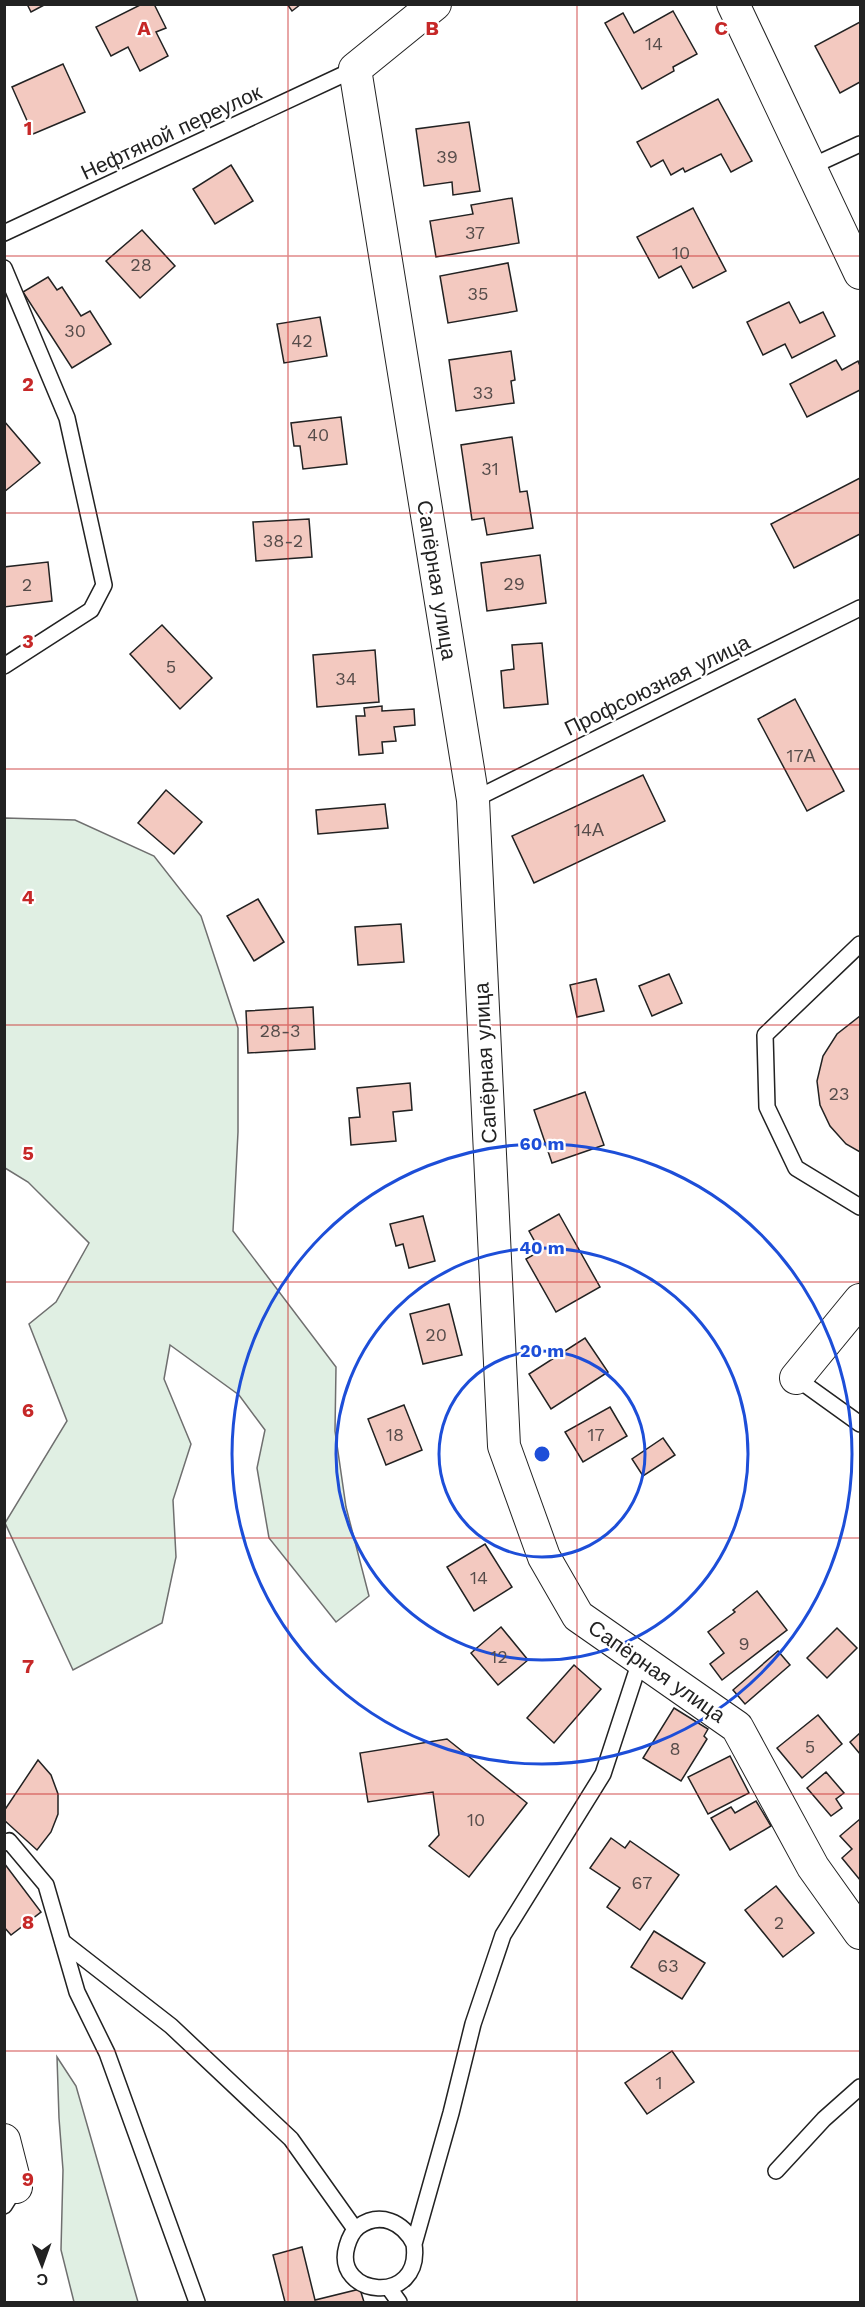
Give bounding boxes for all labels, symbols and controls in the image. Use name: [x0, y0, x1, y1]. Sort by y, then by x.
text: A: [137, 16, 151, 40]
text: B: [425, 16, 439, 40]
text: C: [714, 16, 728, 40]
house number: 14: [645, 33, 663, 54]
street label: Нефтяной переулок: [77, 79, 266, 185]
text: 1: [24, 116, 32, 140]
house number: 39: [436, 146, 458, 167]
house number: 37: [465, 222, 485, 243]
house number: 10: [672, 242, 690, 263]
house number: 28: [130, 254, 152, 275]
house number: 35: [468, 283, 488, 304]
house number: 30: [64, 320, 86, 341]
house number: 42: [291, 330, 313, 351]
text: 2: [22, 372, 34, 396]
house number: 33: [473, 382, 494, 403]
house number: 40: [307, 424, 329, 445]
house number: 31: [481, 458, 499, 479]
street label: Сапёрная улица: [412, 498, 462, 662]
house number: 38-2: [263, 530, 303, 551]
house number: 29: [503, 573, 525, 594]
house number: 2: [22, 574, 32, 595]
text: 3: [22, 629, 34, 653]
street label: Профсоюзная улица: [560, 629, 754, 741]
house number: 5: [166, 656, 176, 677]
house number: 34: [335, 668, 357, 689]
house number: 17А: [786, 745, 816, 766]
house number: 14А: [574, 819, 604, 840]
text: 4: [22, 885, 35, 909]
street label: Сапёрная улица: [468, 981, 502, 1144]
house number: 28-3: [259, 1020, 301, 1041]
house number: 23: [829, 1083, 850, 1104]
text: 60 m: [520, 1133, 564, 1154]
text: 5: [22, 1141, 34, 1165]
text: 40 m: [519, 1237, 565, 1258]
house number: 20: [425, 1324, 447, 1345]
text: 20 m: [520, 1340, 564, 1361]
text: 6: [22, 1398, 34, 1422]
house number: 18: [386, 1424, 404, 1445]
house number: 17: [587, 1424, 605, 1445]
centre of rings: [532, 1444, 552, 1464]
house number: 14: [470, 1567, 488, 1588]
street label: Сапёрная улица: [584, 1614, 731, 1728]
house number: 9: [738, 1633, 750, 1654]
house number: 12: [490, 1646, 508, 1667]
text: 7: [22, 1654, 34, 1678]
house number: 5: [805, 1736, 815, 1757]
house number: 8: [669, 1738, 681, 1759]
house number: 10: [467, 1809, 485, 1830]
house number: 67: [632, 1872, 652, 1893]
text: 8: [22, 1910, 34, 1934]
house number: 2: [774, 1912, 784, 1933]
house number: 63: [657, 1955, 679, 1976]
house number: 1: [655, 2072, 663, 2093]
text: 9: [22, 2167, 34, 2191]
north arrow: [12, 2235, 72, 2295]
text: С: [36, 2270, 48, 2289]

